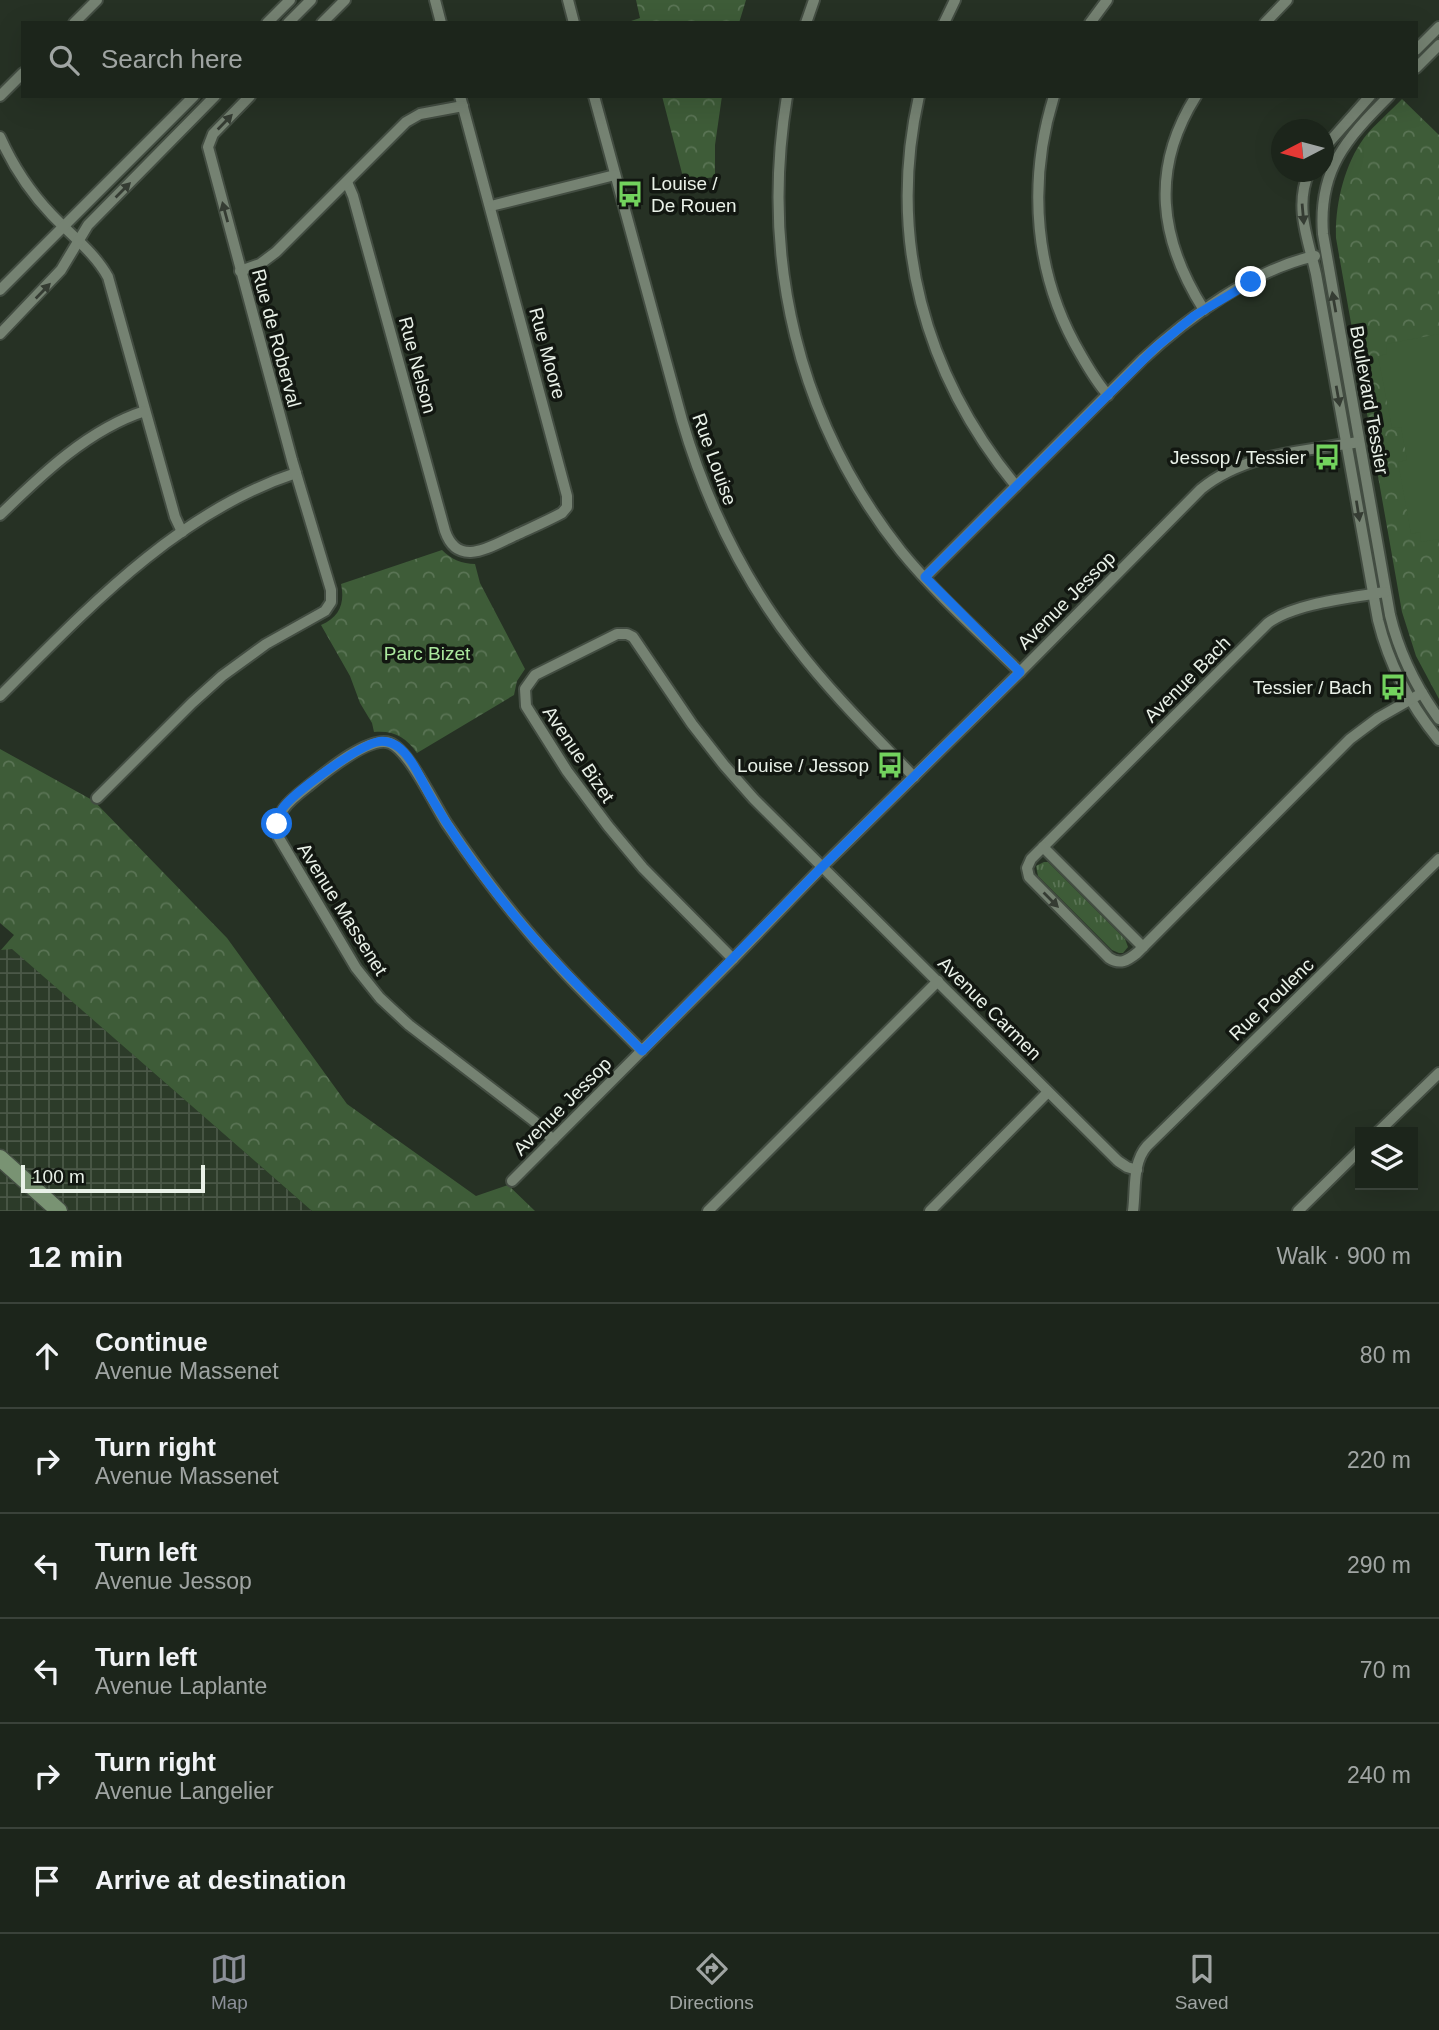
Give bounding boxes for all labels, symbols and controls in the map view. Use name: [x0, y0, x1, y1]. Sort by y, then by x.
search box: [21, 21, 1418, 98]
icon: search: [45, 41, 83, 79]
text: Search here: [101, 44, 243, 74]
one-way arrow: [216, 114, 232, 131]
north arrow: [1271, 119, 1334, 182]
place label: Louise / De Rouen: [651, 173, 737, 216]
bus stop icon: Louise / De Rouen: [615, 179, 645, 209]
one-way arrow: [114, 182, 130, 199]
one-way arrow: [219, 201, 230, 223]
one-way arrow: [1298, 203, 1309, 225]
route end: [1235, 266, 1266, 297]
street label: Rue de Roberval: [248, 267, 305, 410]
one-way arrow: [34, 283, 51, 299]
one-way arrow: [1329, 291, 1340, 313]
street label: Rue Moore: [525, 305, 570, 401]
street label: Rue Nelson: [395, 314, 441, 416]
street label: Boulevard Tessier: [1346, 324, 1393, 477]
one-way arrow: [1333, 385, 1344, 407]
street label: Rue Louise: [688, 410, 741, 508]
bus stop icon: Jessop / Tessier: [1312, 442, 1342, 472]
place label: Jessop / Tessier: [1170, 447, 1307, 468]
one-way arrow: [1353, 500, 1364, 522]
street label: Avenue Jessop: [1013, 547, 1120, 654]
street label: Avenue Bach: [1140, 632, 1235, 727]
park label: Parc Bizet: [384, 643, 471, 664]
bus stop icon: Tessier / Bach: [1378, 672, 1408, 702]
place label: Tessier / Bach: [1253, 677, 1372, 698]
street label: Avenue Bizet: [539, 702, 619, 807]
bus stop icon: Louise / Jessop: [875, 750, 905, 780]
place label: Louise / Jessop: [737, 755, 869, 776]
route start: [261, 808, 292, 839]
street label: Avenue Massenet: [293, 839, 392, 980]
one-way arrow: [1042, 891, 1059, 907]
street label: Avenue Carmen: [934, 953, 1045, 1064]
street label: Rue Poulenc: [1225, 954, 1318, 1045]
street label: Avenue Jessop: [509, 1053, 616, 1160]
map controls: [1355, 1127, 1418, 1190]
button: layers: [1355, 1127, 1418, 1190]
scale bar: [21, 1162, 205, 1194]
text: 100 m: [32, 1166, 85, 1187]
text: 12 min: [28, 1240, 123, 1273]
text: Walk · 900 m: [1276, 1243, 1411, 1269]
text: Continue: [95, 1327, 208, 1357]
icon: ahead: [28, 1337, 66, 1375]
text: 80 m: [1360, 1342, 1411, 1368]
text: Avenue Massenet: [95, 1358, 279, 1384]
text: Turn right: [95, 1432, 216, 1462]
icon: right: [28, 1442, 66, 1480]
text: 220 m: [1347, 1447, 1411, 1473]
text: Avenue Massenet: [95, 1463, 279, 1489]
text: Turn left: [95, 1537, 197, 1567]
icon: left: [28, 1547, 66, 1585]
text: 290 m: [1347, 1552, 1411, 1578]
text: Avenue Jessop: [95, 1568, 252, 1594]
text: Turn left: [95, 1642, 197, 1672]
icon: left: [28, 1652, 66, 1690]
text: 70 m: [1360, 1657, 1411, 1683]
text: Avenue Laplante: [95, 1673, 267, 1699]
text: Turn right: [95, 1747, 216, 1777]
icon: right: [28, 1757, 66, 1795]
text: 240 m: [1347, 1762, 1411, 1788]
text: Avenue Langelier: [95, 1778, 274, 1804]
icon: arrive: [28, 1862, 66, 1900]
text: Arrive at destination: [95, 1865, 346, 1895]
tab: Map: [210, 1950, 248, 2014]
tab: Directions: [669, 1950, 754, 2014]
tab: Saved: [1175, 1950, 1229, 2014]

